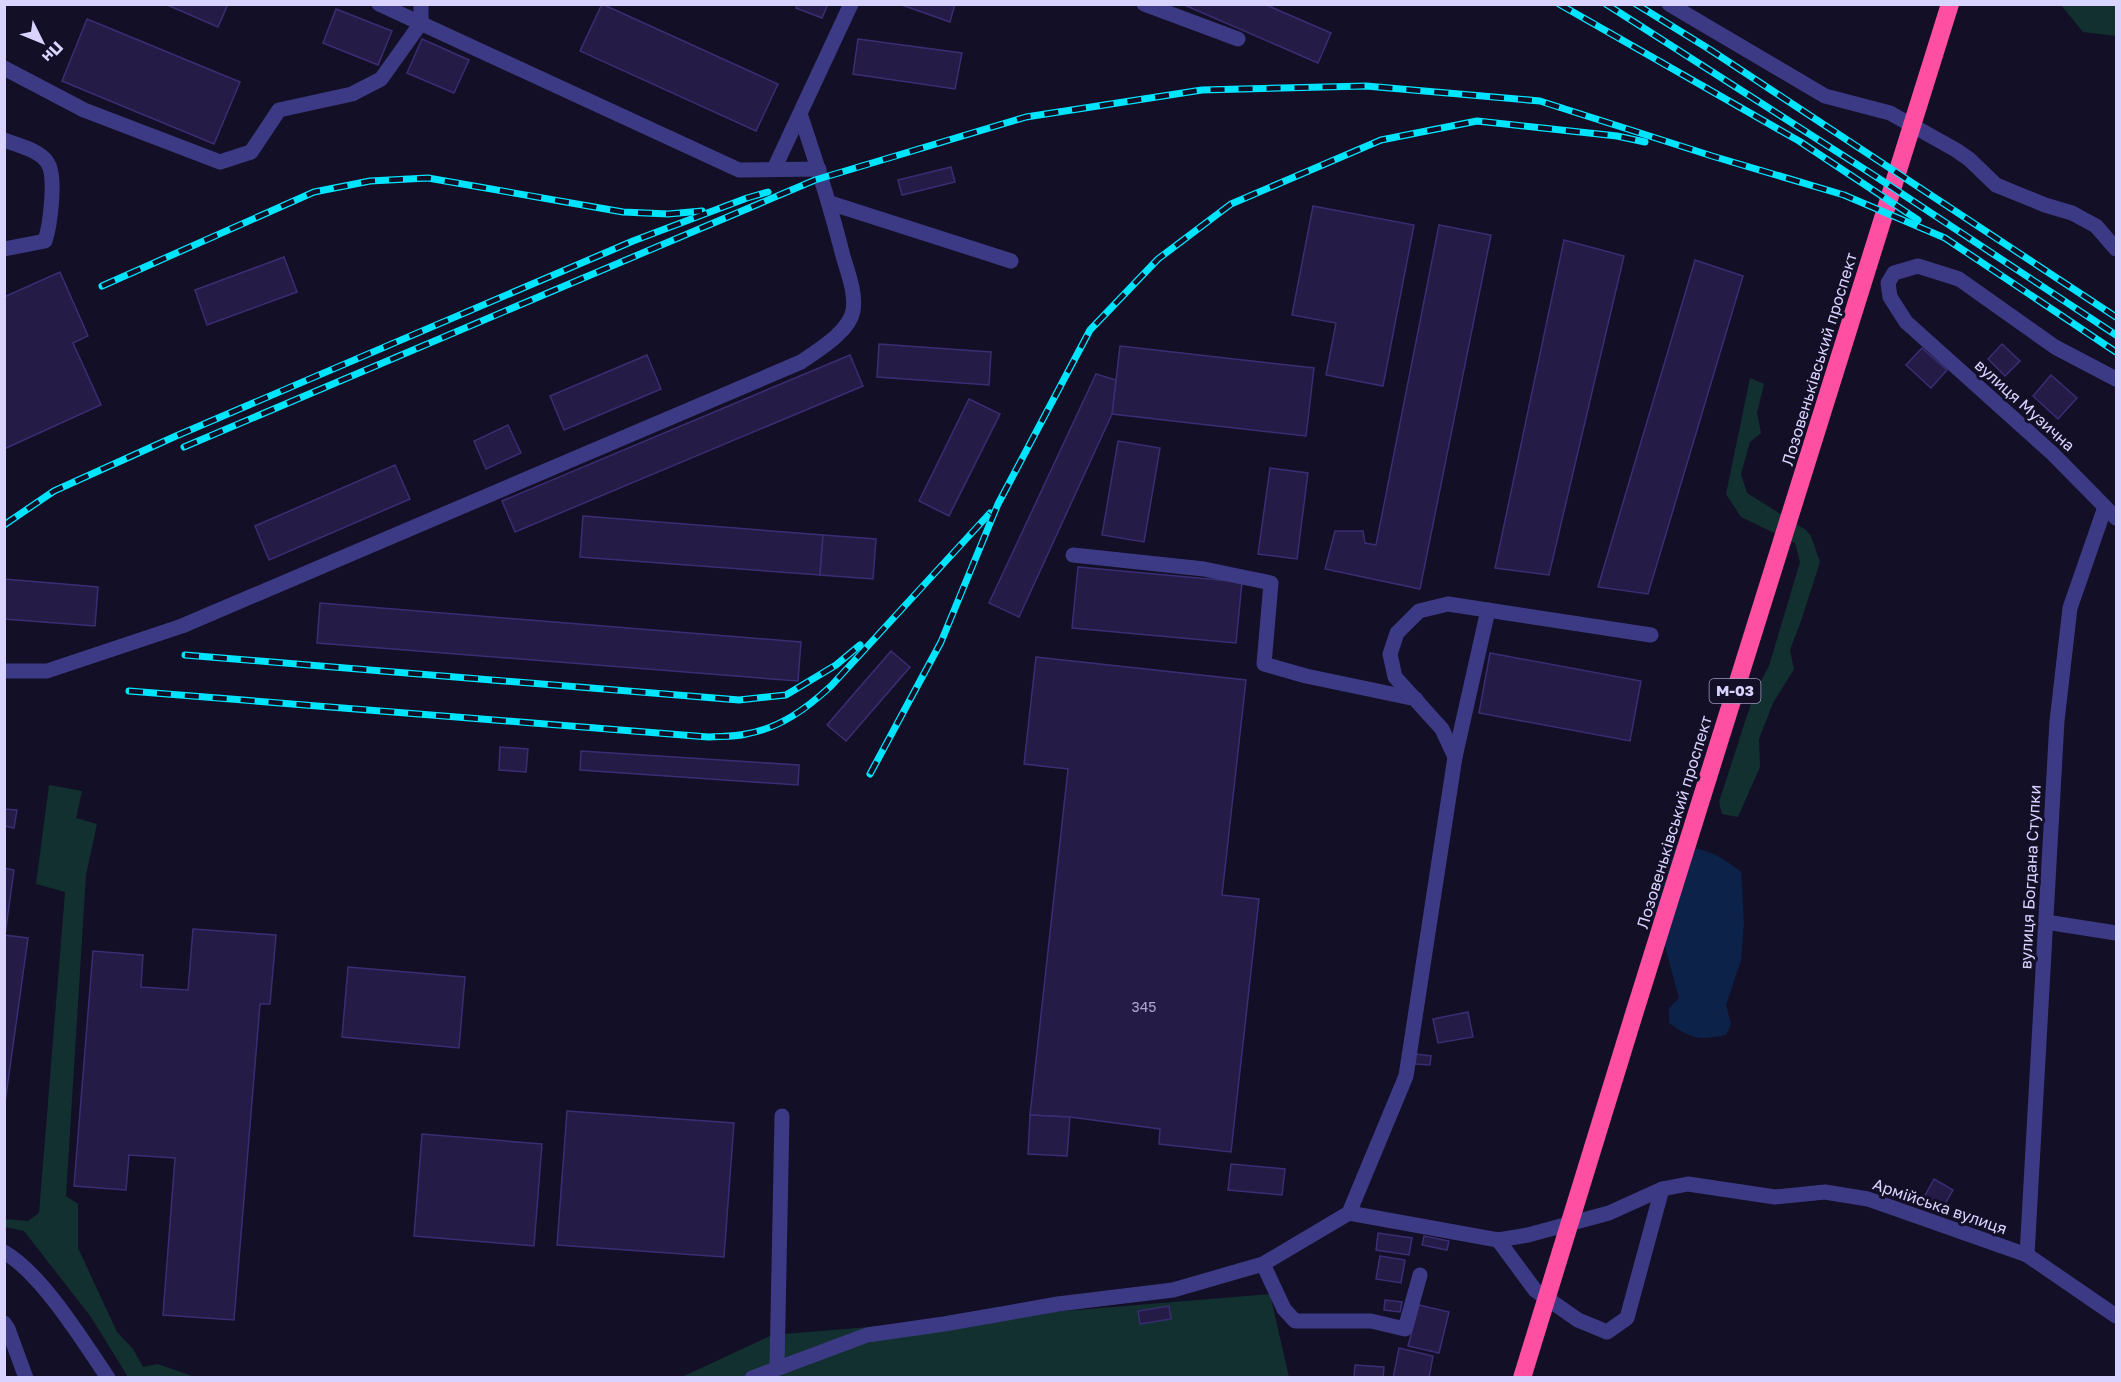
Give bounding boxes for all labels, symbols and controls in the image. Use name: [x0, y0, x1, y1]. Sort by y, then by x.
north arrow: [12, 12, 72, 72]
text: Пн: [38, 37, 68, 67]
street label: Лозовеньківський проспект: [1777, 250, 1861, 468]
street label: вулиця Музична: [1971, 355, 2079, 455]
road number: М-03: [1710, 679, 1760, 703]
street label: Лозовеньківський проспект: [1632, 713, 1716, 931]
street label: вулиця Богдана Ступки: [2015, 784, 2045, 970]
house number: 345: [1132, 998, 1156, 1015]
street label: Армійська вулиця: [1870, 1174, 2010, 1238]

